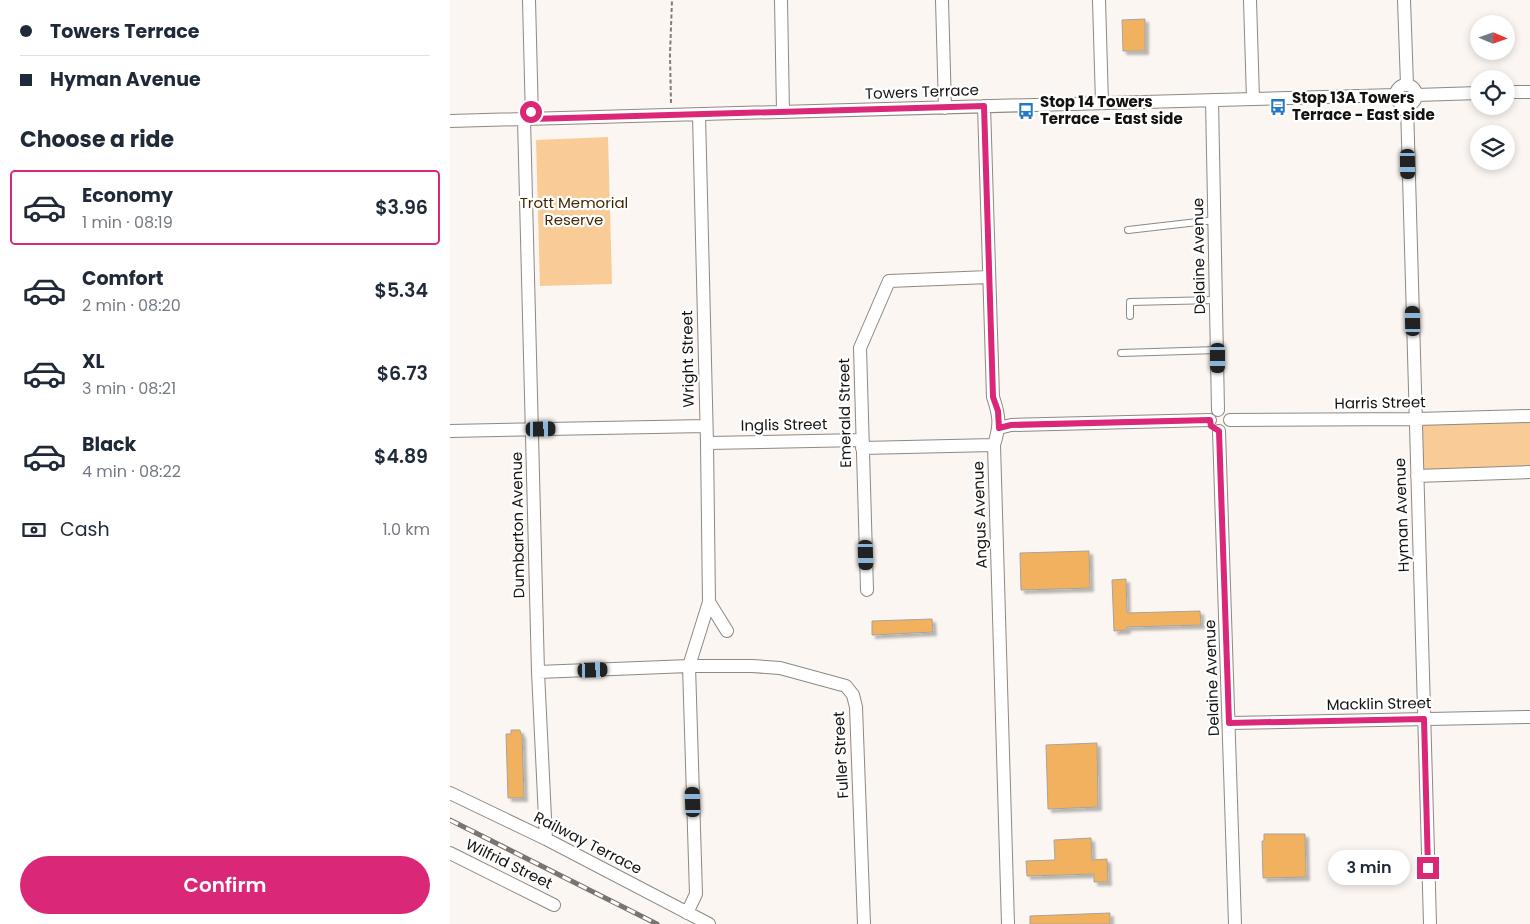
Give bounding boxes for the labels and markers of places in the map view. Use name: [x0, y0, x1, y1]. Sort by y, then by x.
place label: Stop 13A Towers Terrace - East side: [1292, 87, 1435, 125]
place label: Stop 14 Towers Terrace - East side: [1040, 91, 1183, 129]
bus stop icon: Stop 13A Towers Terrace - East side: [1268, 97, 1288, 117]
bus stop icon: Stop 14 Towers Terrace - East side: [1016, 101, 1036, 121]

